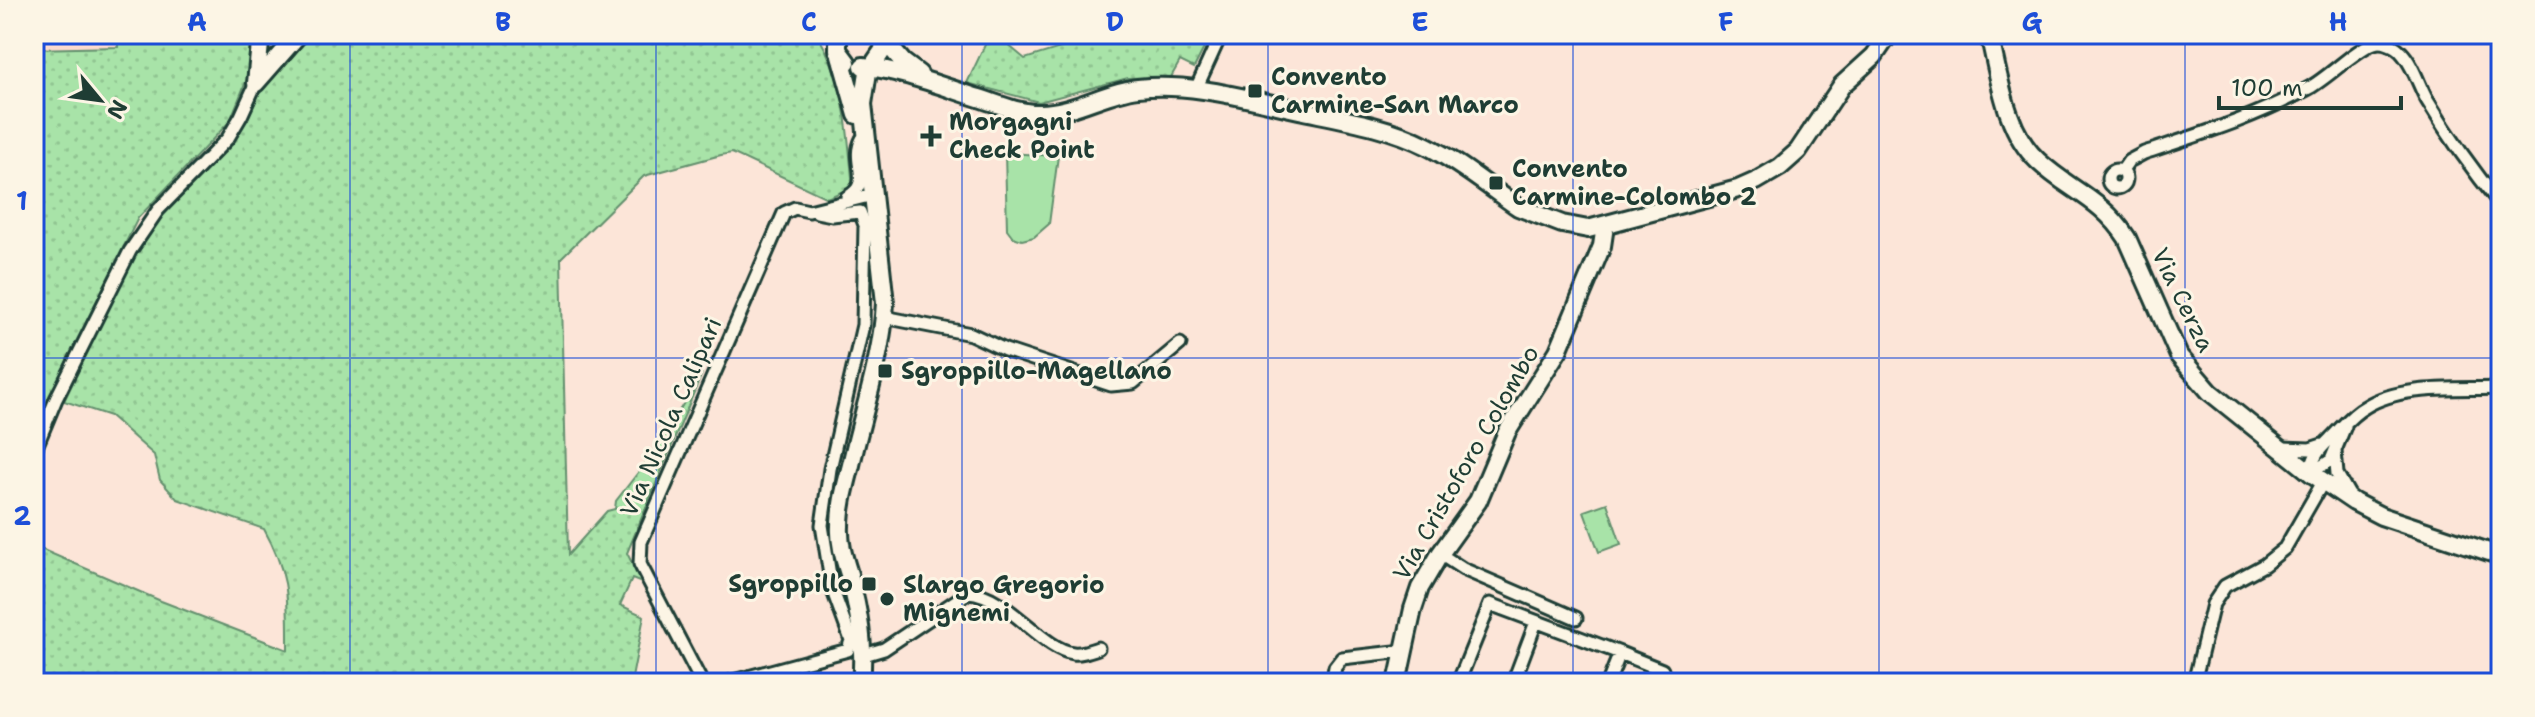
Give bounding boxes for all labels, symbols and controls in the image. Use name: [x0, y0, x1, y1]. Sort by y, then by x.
text: A: [187, 4, 207, 39]
text: B: [495, 4, 511, 39]
text: C: [801, 4, 817, 39]
text: D: [1106, 4, 1124, 39]
text: E: [1411, 4, 1429, 39]
text: F: [1718, 4, 1734, 39]
text: G: [2022, 4, 2043, 39]
text: H: [2329, 4, 2347, 39]
north arrow: [60, 60, 140, 140]
scale bar: [2219, 60, 2401, 110]
place label: Convento Carmine-San Marco: [1271, 61, 1519, 121]
text: 100 m: [2231, 72, 2303, 104]
marker: Convento Carmine-San Marco: [1246, 82, 1264, 100]
text: N: [100, 95, 134, 124]
place label: Morgagni Check Point: [949, 106, 1095, 166]
marker: Morgagni Check Point: [920, 125, 942, 147]
place label: Convento Carmine-Colombo 2: [1512, 153, 1757, 213]
marker: Convento Carmine-Colombo 2: [1487, 174, 1505, 192]
text: 1: [16, 183, 28, 218]
street label: Via Cerza: [2144, 243, 2222, 358]
street label: Via Nicola Calipari: [613, 312, 729, 522]
street label: Via Cristoforo Colombo: [1386, 340, 1546, 586]
place label: Sgroppillo-Magellano: [901, 355, 1172, 387]
marker: Sgroppillo-Magellano: [876, 362, 894, 380]
text: 2: [13, 498, 31, 533]
place label: Sgroppillo: [728, 568, 853, 600]
place label: Slargo Gregorio Mignemi: [903, 569, 1105, 629]
marker: Sgroppillo: [860, 575, 878, 593]
marker: Slargo Gregorio Mignemi: [878, 590, 896, 608]

